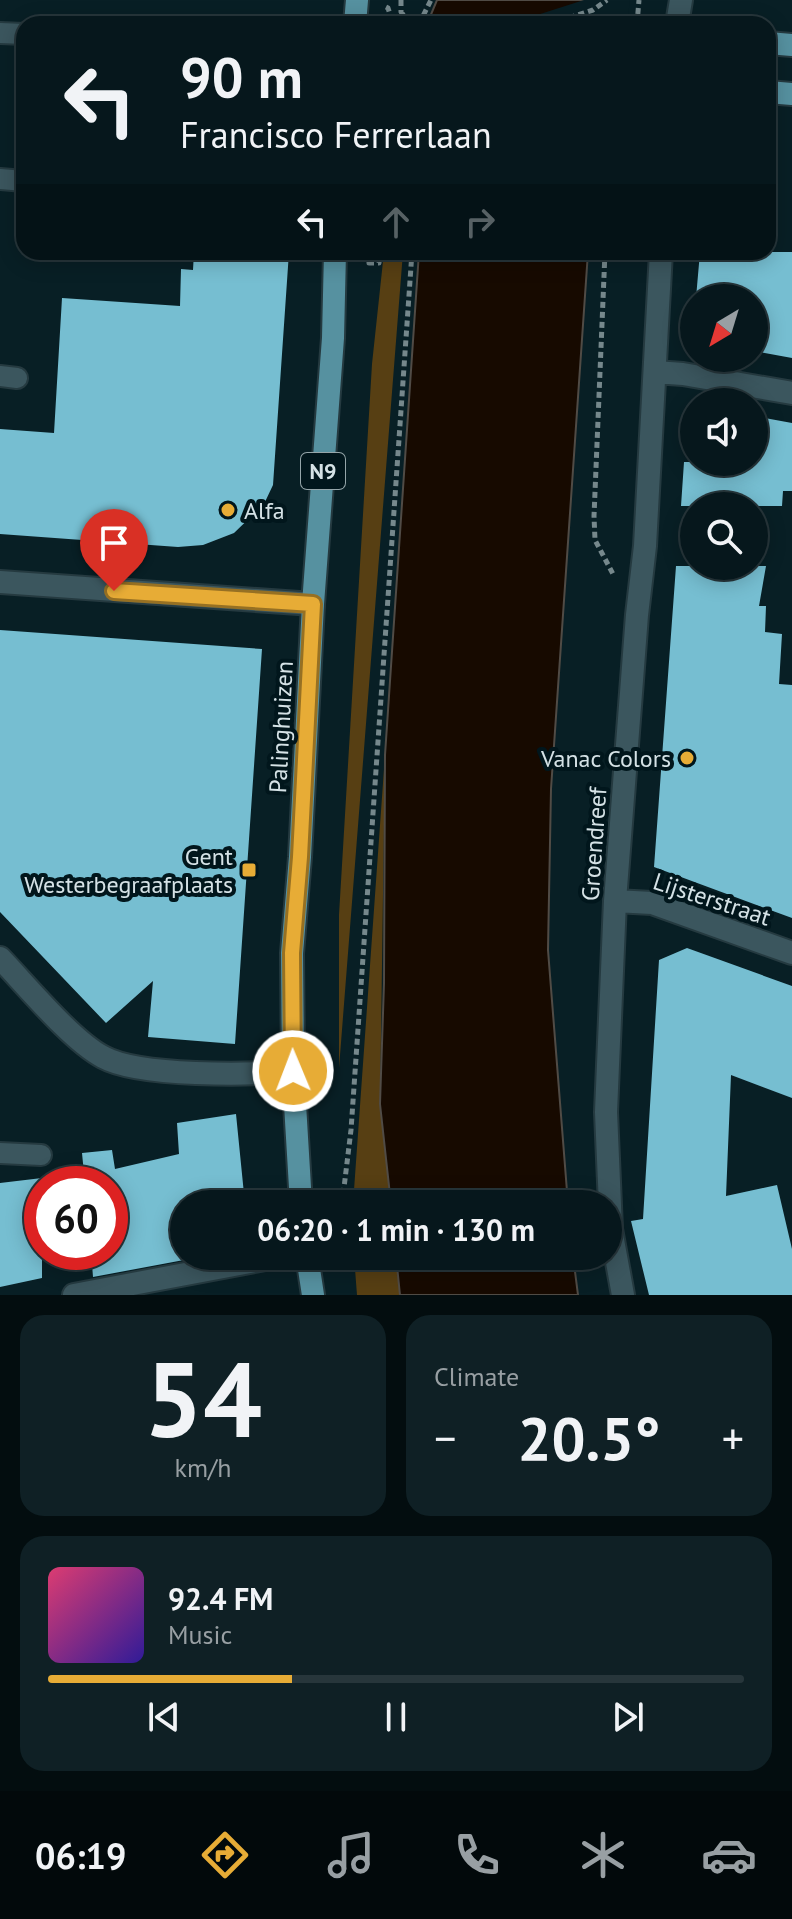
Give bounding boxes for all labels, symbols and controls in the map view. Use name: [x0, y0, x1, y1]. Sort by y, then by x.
text: 90 m: [180, 41, 303, 113]
icon: left: [48, 48, 152, 152]
text: Francisco Ferrerlaan: [180, 111, 492, 158]
icon: left: [290, 200, 334, 244]
icon: ahead: [374, 200, 418, 244]
icon: right: [458, 200, 502, 244]
north arrow: [680, 284, 768, 372]
map controls: [680, 284, 768, 580]
button: sound: [680, 388, 768, 476]
road number: N9: [301, 453, 345, 489]
button: search: [680, 492, 768, 580]
place label: Alfa: [244, 495, 285, 526]
marker: Alfa: [219, 501, 237, 519]
pin: [80, 509, 148, 591]
icon: arrive: [92, 521, 136, 565]
street label: Palinghuizen: [262, 660, 300, 794]
place label: Vanac Colors: [540, 743, 671, 774]
marker: Vanac Colors: [678, 749, 696, 767]
street label: Groendreef: [575, 785, 614, 902]
place label: Gent Westerbegraafplaats: [24, 841, 233, 900]
marker: Gent Westerbegraafplaats: [240, 861, 258, 879]
street label: Lijsterstraat: [649, 865, 775, 933]
position arrow: [251, 1029, 335, 1113]
speed limit sign: 60: [24, 1166, 128, 1270]
text: 06:20 · 1 min · 130 m: [257, 1210, 535, 1249]
text: 54: [144, 1331, 262, 1466]
text: Climate: [434, 1360, 519, 1393]
text: 20.5°: [517, 1399, 661, 1477]
text: −: [434, 1409, 456, 1466]
text: +: [722, 1409, 744, 1466]
text: km/h: [175, 1451, 232, 1484]
text: 92.4 FM: [168, 1579, 273, 1618]
text: Music: [168, 1618, 232, 1651]
icon: previous: [142, 1695, 186, 1739]
icon: pause: [374, 1695, 418, 1739]
icon: next: [606, 1695, 650, 1739]
icon: directions: [197, 1827, 253, 1883]
icon: music: [323, 1827, 379, 1883]
icon: phone: [449, 1827, 505, 1883]
icon: climate: [575, 1827, 631, 1883]
icon: car: [701, 1827, 757, 1883]
text: 06:19: [35, 1832, 126, 1879]

